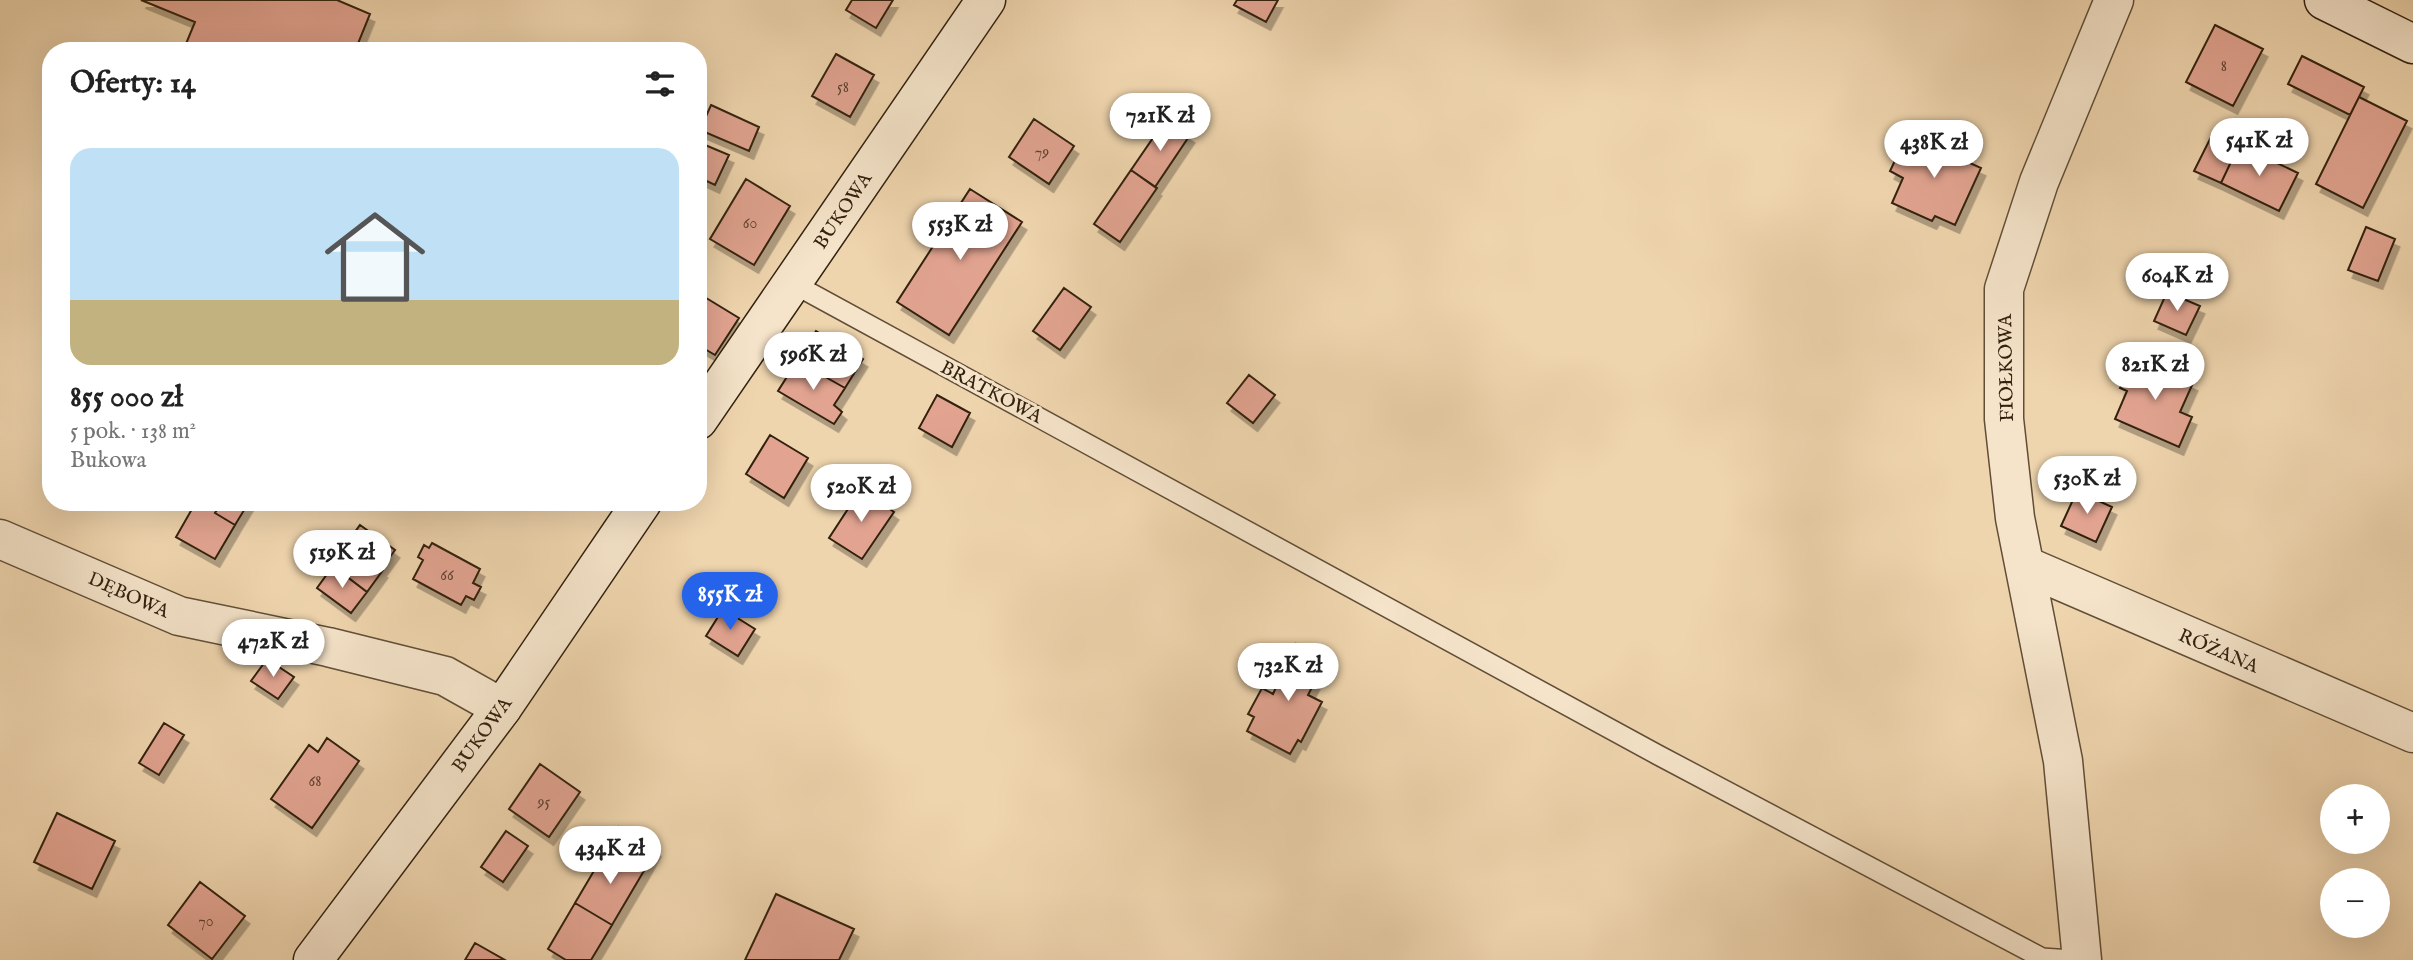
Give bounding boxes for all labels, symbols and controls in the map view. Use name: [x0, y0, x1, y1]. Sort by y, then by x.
house number: 8: [2221, 57, 2227, 77]
text: Oferty: 14: [70, 65, 196, 103]
icon: filters: [641, 65, 679, 103]
house number: 58: [837, 78, 849, 98]
pin: 721K zł: [1095, 94, 1225, 153]
text: 721K zł: [1126, 101, 1194, 130]
pin: 541K zł: [2194, 118, 2324, 178]
pin: 438K zł: [1869, 120, 1999, 180]
text: 541K zł: [2226, 126, 2292, 155]
text: 438K zł: [1900, 128, 1968, 157]
house number: 79: [1035, 143, 1049, 163]
street label: BUKOWA: [809, 167, 879, 254]
icon: home: [312, 194, 438, 320]
pin: 553K zł: [895, 202, 1025, 262]
text: 553K zł: [928, 210, 992, 239]
house number: 60: [743, 214, 757, 234]
pin: 604K zł: [2112, 254, 2242, 313]
text: 604K zł: [2142, 261, 2212, 290]
street label: FIOŁKOWA: [1994, 313, 2020, 422]
pin: 596K zł: [748, 332, 878, 392]
text: 596K zł: [780, 340, 846, 369]
pin: 821K zł: [2090, 342, 2220, 402]
text: 821K zł: [2122, 350, 2188, 379]
street label: BRATKOWA: [936, 356, 1047, 430]
text: 855 000 zł: [70, 379, 183, 417]
text: 5 pok. · 138 m²: [70, 417, 196, 446]
text: Bukowa: [70, 446, 146, 475]
pin: 530K zł: [2022, 456, 2152, 516]
pin: 520K zł: [796, 464, 926, 524]
text: 530K zł: [2054, 464, 2120, 493]
text: 520K zł: [827, 472, 895, 501]
pin: 519K zł: [277, 530, 407, 590]
text: 519K zł: [309, 538, 375, 567]
house number: 66: [440, 566, 454, 586]
street label: DĘBOWA: [84, 567, 174, 625]
pin: 855K zł: [665, 572, 795, 632]
text: 855K zł: [698, 580, 762, 609]
pin: 472K zł: [208, 620, 338, 679]
street label: RÓŻANA: [2174, 623, 2263, 680]
text: 472K zł: [238, 627, 308, 656]
pin: 732K zł: [1223, 644, 1353, 703]
text: 732K zł: [1254, 651, 1322, 680]
street label: BUKOWA: [447, 692, 519, 778]
house number: 68: [308, 772, 322, 792]
map controls: [2320, 784, 2390, 938]
button: +: [2320, 784, 2390, 854]
house number: 95: [537, 793, 551, 813]
pin: 434K zł: [545, 826, 675, 886]
text: 434K zł: [575, 834, 645, 863]
button: −: [2320, 868, 2390, 938]
house number: 70: [198, 912, 214, 932]

